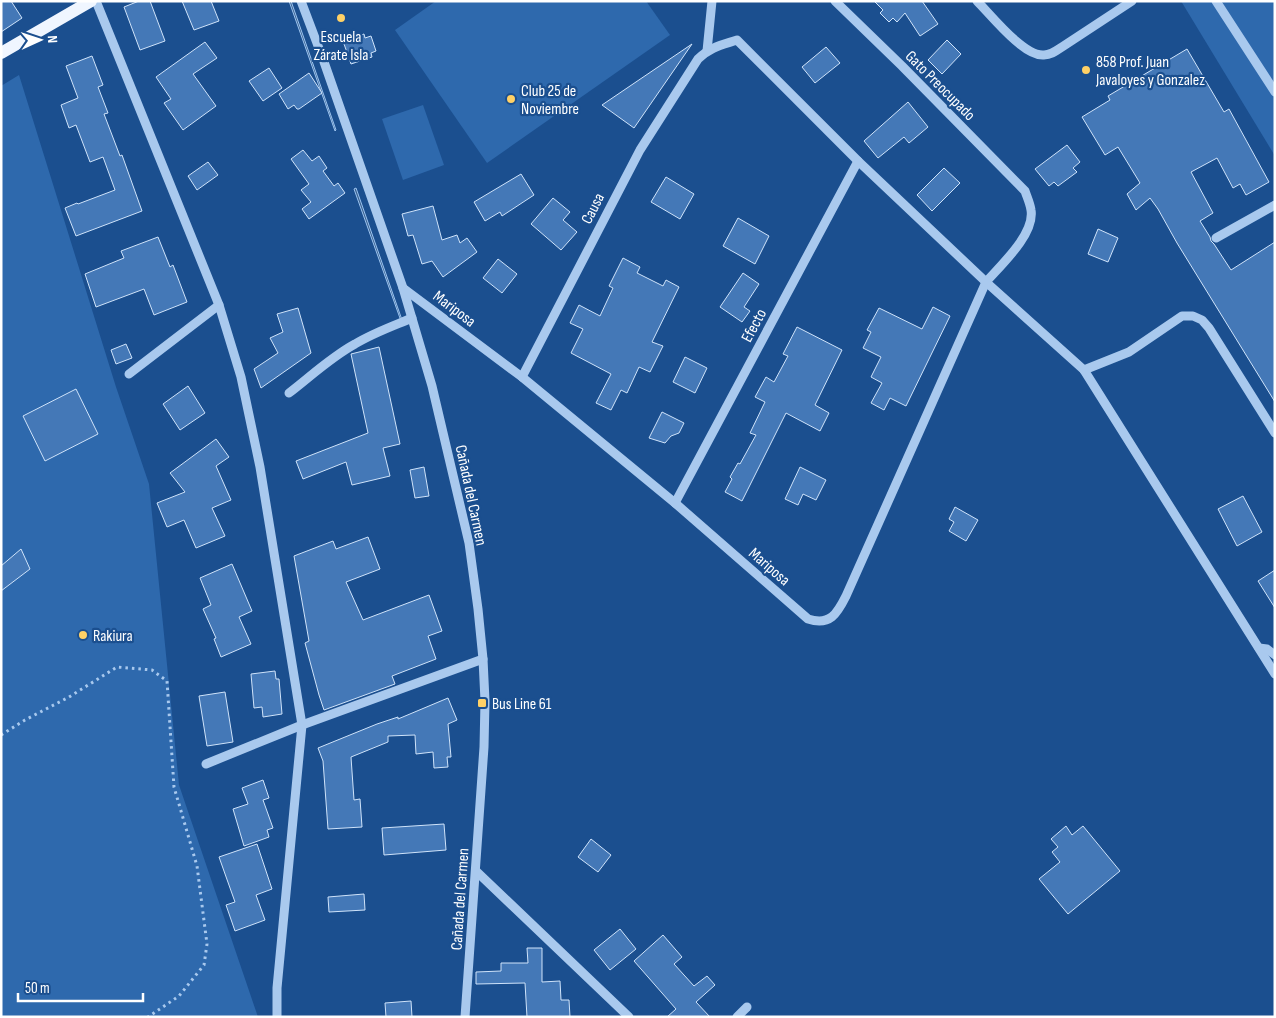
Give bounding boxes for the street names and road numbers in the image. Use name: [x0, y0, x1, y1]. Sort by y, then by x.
street label: Gato Preocupado: [901, 47, 979, 125]
street label: Causa: [578, 190, 609, 227]
street label: Mariposa: [429, 287, 479, 331]
street label: Efecto: [738, 306, 771, 346]
street label: Cañada del Carmen: [451, 443, 490, 547]
street label: Mariposa: [745, 544, 793, 590]
street label: Cañada del Carmen: [447, 847, 474, 951]

